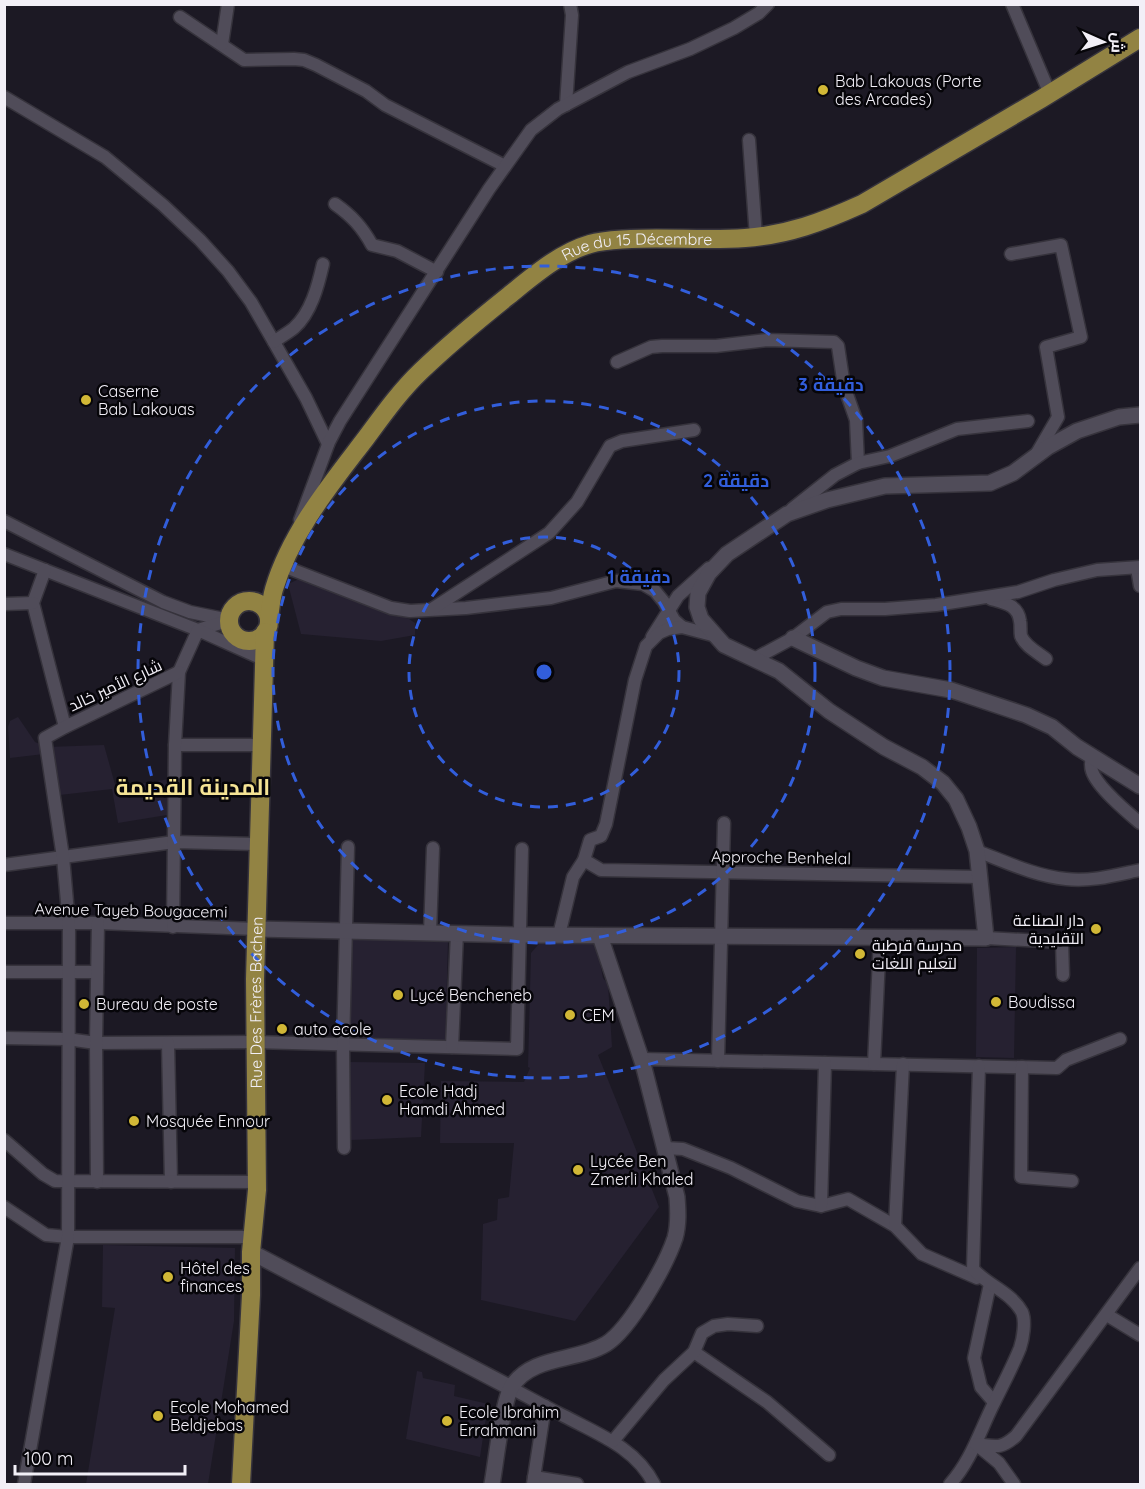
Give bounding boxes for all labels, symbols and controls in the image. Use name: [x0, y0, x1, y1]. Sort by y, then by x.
north arrow: [1073, 12, 1133, 72]
text: ش: [1107, 32, 1129, 54]
place label: Bab Lakouas (Porte des Arcades): [835, 71, 982, 109]
marker: Bab Lakouas (Porte des Arcades): [816, 83, 830, 97]
street label: Rue du 15 Décembre: [558, 228, 712, 265]
text: 3 دقيقة: [798, 373, 864, 396]
place label: Caserne Bab Lakouas: [98, 381, 195, 419]
marker: Caserne Bab Lakouas: [79, 393, 93, 407]
text: 2 دقيقة: [703, 469, 769, 492]
text: 1 دقيقة: [608, 565, 671, 588]
street label: شارع الأمير خالد: [65, 655, 166, 717]
centre of rings: [534, 662, 554, 682]
district label: المدينة القديمة: [116, 773, 270, 801]
street label: Approche Benhelal: [711, 846, 851, 868]
street label: Avenue Tayeb Bougacemi: [34, 898, 228, 922]
place label: دار الصناعة التقليدية: [1013, 910, 1084, 948]
street label: Rue Des Frères Bachen: [245, 916, 267, 1089]
marker: دار الصناعة التقليدية: [1089, 922, 1103, 936]
place label: مدرسة قرطبة لتعليم اللغات: [872, 935, 962, 975]
marker: مدرسة قرطبة لتعليم اللغات: [853, 947, 867, 961]
place label: Lycé Bencheneb: [410, 985, 532, 1005]
marker: Lycé Bencheneb: [391, 988, 405, 1002]
place label: Boudissa: [1008, 992, 1075, 1012]
place label: Bureau de poste: [96, 994, 218, 1014]
marker: Boudissa: [989, 995, 1003, 1009]
marker: Bureau de poste: [77, 997, 91, 1011]
place label: CEM: [582, 1005, 615, 1025]
marker: CEM: [563, 1008, 577, 1022]
place label: auto ecole: [294, 1019, 372, 1039]
marker: auto ecole: [275, 1022, 289, 1036]
place label: Ecole Hadj Hamdi Ahmed: [399, 1081, 505, 1119]
marker: Ecole Hadj Hamdi Ahmed: [380, 1093, 394, 1107]
place label: Mosquée Ennour: [146, 1111, 270, 1131]
marker: Mosquée Ennour: [127, 1114, 141, 1128]
place label: Lycée Ben Zmerli Khaled: [590, 1151, 693, 1189]
marker: Lycée Ben Zmerli Khaled: [571, 1163, 585, 1177]
place label: Hôtel des finances: [180, 1258, 250, 1296]
marker: Hôtel des finances: [161, 1270, 175, 1284]
place label: Ecole Mohamed Beldjebas: [170, 1397, 289, 1435]
place label: Ecole Ibrahim Errahmani: [459, 1402, 559, 1440]
marker: Ecole Mohamed Beldjebas: [151, 1409, 165, 1423]
marker: Ecole Ibrahim Errahmani: [440, 1414, 454, 1428]
scale bar: [15, 1438, 184, 1476]
text: 100 m: [24, 1447, 73, 1470]

